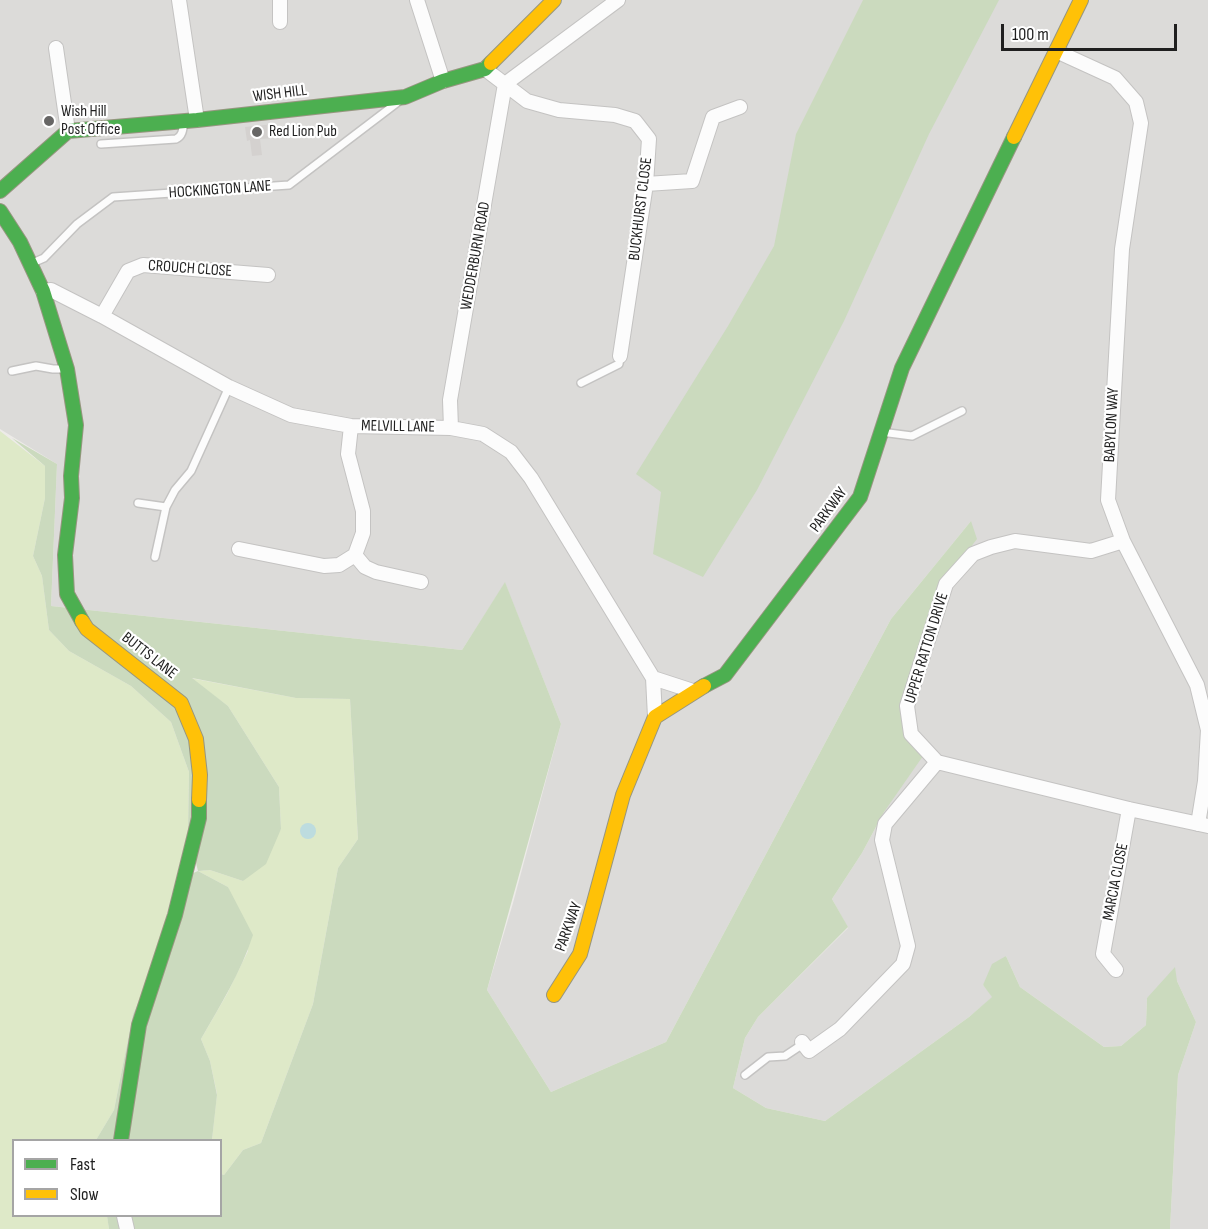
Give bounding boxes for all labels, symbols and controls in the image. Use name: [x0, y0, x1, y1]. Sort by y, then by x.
scale bar: [1004, 12, 1180, 50]
text: 100 m: [1012, 24, 1049, 45]
street label: WISH HILL: [252, 81, 308, 107]
place label: Wish Hill Post Office: [61, 102, 120, 140]
marker: Wish Hill Post Office: [42, 114, 56, 128]
place label: Red Lion Pub: [269, 122, 337, 142]
marker: Red Lion Pub: [250, 125, 264, 139]
street label: BUCKHURST CLOSE: [625, 156, 657, 262]
street label: HOCKINGTON LANE: [168, 177, 272, 203]
street label: WEDDERBURN ROAD: [457, 200, 495, 312]
street label: CROUCH CLOSE: [147, 256, 233, 282]
street label: BABYLON WAY: [1100, 387, 1124, 463]
street label: MELVILL LANE: [361, 417, 435, 437]
street label: PARKWAY: [806, 484, 852, 536]
street label: UPPER RATTON DRIVE: [901, 590, 953, 706]
street label: BUTTS LANE: [117, 628, 181, 684]
street label: MARCIA CLOSE: [1099, 842, 1133, 922]
street label: PARKWAY: [551, 900, 587, 954]
legend: [12, 1139, 222, 1217]
text: Fast: [70, 1154, 95, 1175]
text: Slow: [70, 1184, 99, 1205]

